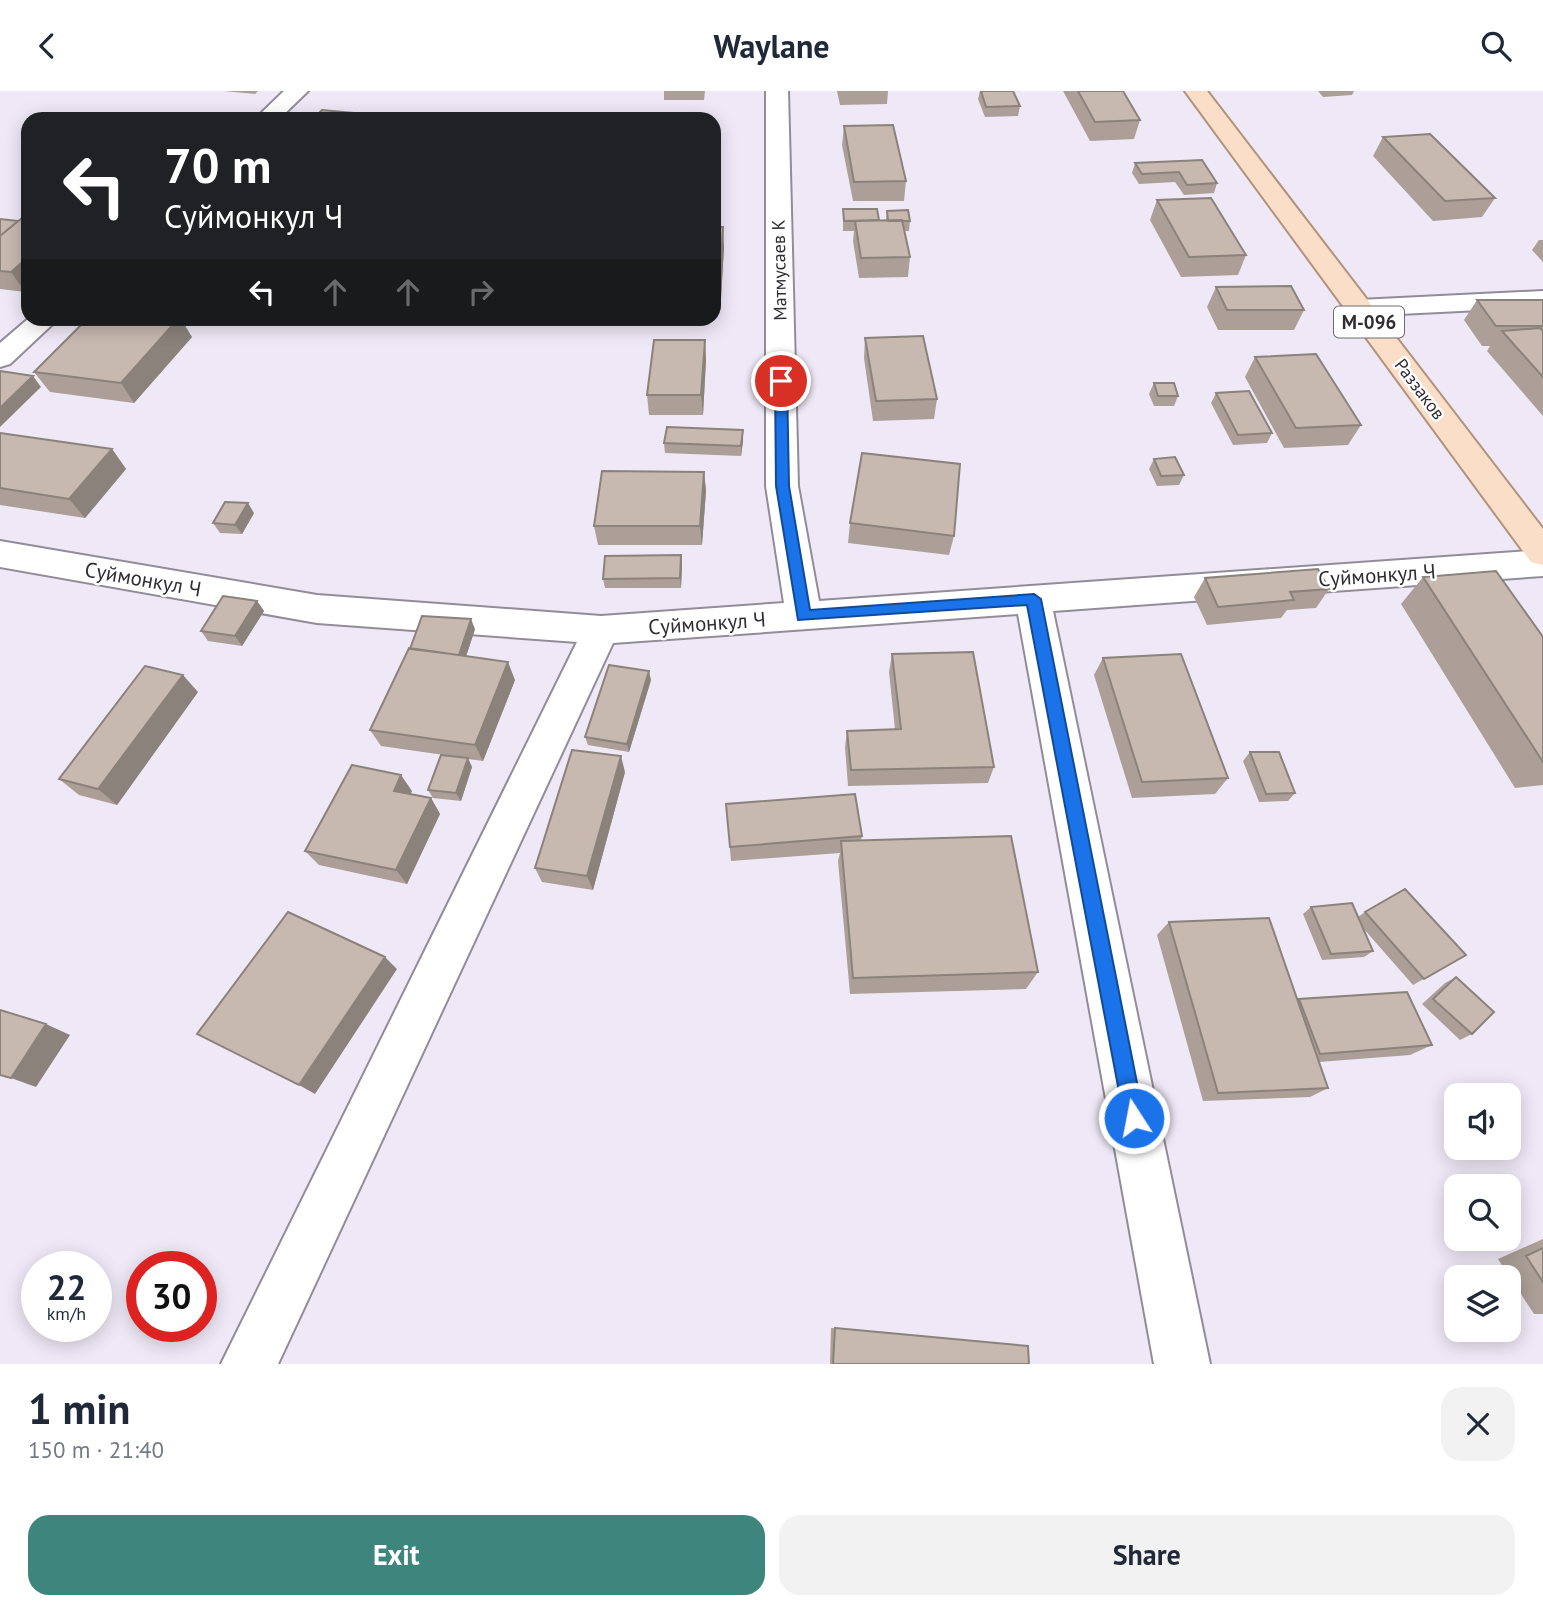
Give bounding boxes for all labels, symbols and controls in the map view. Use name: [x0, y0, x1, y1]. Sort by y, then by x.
text: Waylane: [713, 25, 830, 67]
icon: back: [28, 27, 66, 65]
icon: search: [1477, 27, 1515, 65]
text: 70 m: [164, 133, 271, 197]
icon: left: [49, 140, 140, 231]
text: Суймонкул Ч: [164, 195, 343, 237]
street label: Матмусаев К: [767, 219, 791, 321]
icon: left: [243, 273, 281, 311]
icon: ahead: [316, 273, 354, 311]
icon: ahead: [389, 273, 427, 311]
icon: right: [462, 273, 500, 311]
road number: М-096: [1334, 307, 1404, 337]
pin: [751, 351, 811, 411]
street label: Раззаков: [1390, 354, 1450, 424]
icon: arrive: [762, 362, 800, 400]
street label: Суймонкул Ч: [83, 555, 203, 603]
street label: Суймонкул Ч: [1317, 557, 1437, 593]
street label: Суймонкул Ч: [647, 605, 767, 641]
position arrow: [1097, 1081, 1171, 1155]
map controls: [1444, 1083, 1521, 1342]
button: sound: [1444, 1083, 1521, 1160]
button: search: [1444, 1174, 1521, 1251]
speed limit sign: 30: [126, 1251, 217, 1342]
text: 22: [47, 1264, 86, 1310]
button: layers: [1444, 1265, 1521, 1342]
text: km/h: [47, 1302, 86, 1325]
text: 1 min: [28, 1381, 130, 1436]
button: close: [1441, 1387, 1515, 1461]
text: 150 m · 21:40: [28, 1435, 164, 1464]
button: Exit: [28, 1515, 765, 1595]
button: Share: [779, 1515, 1515, 1595]

